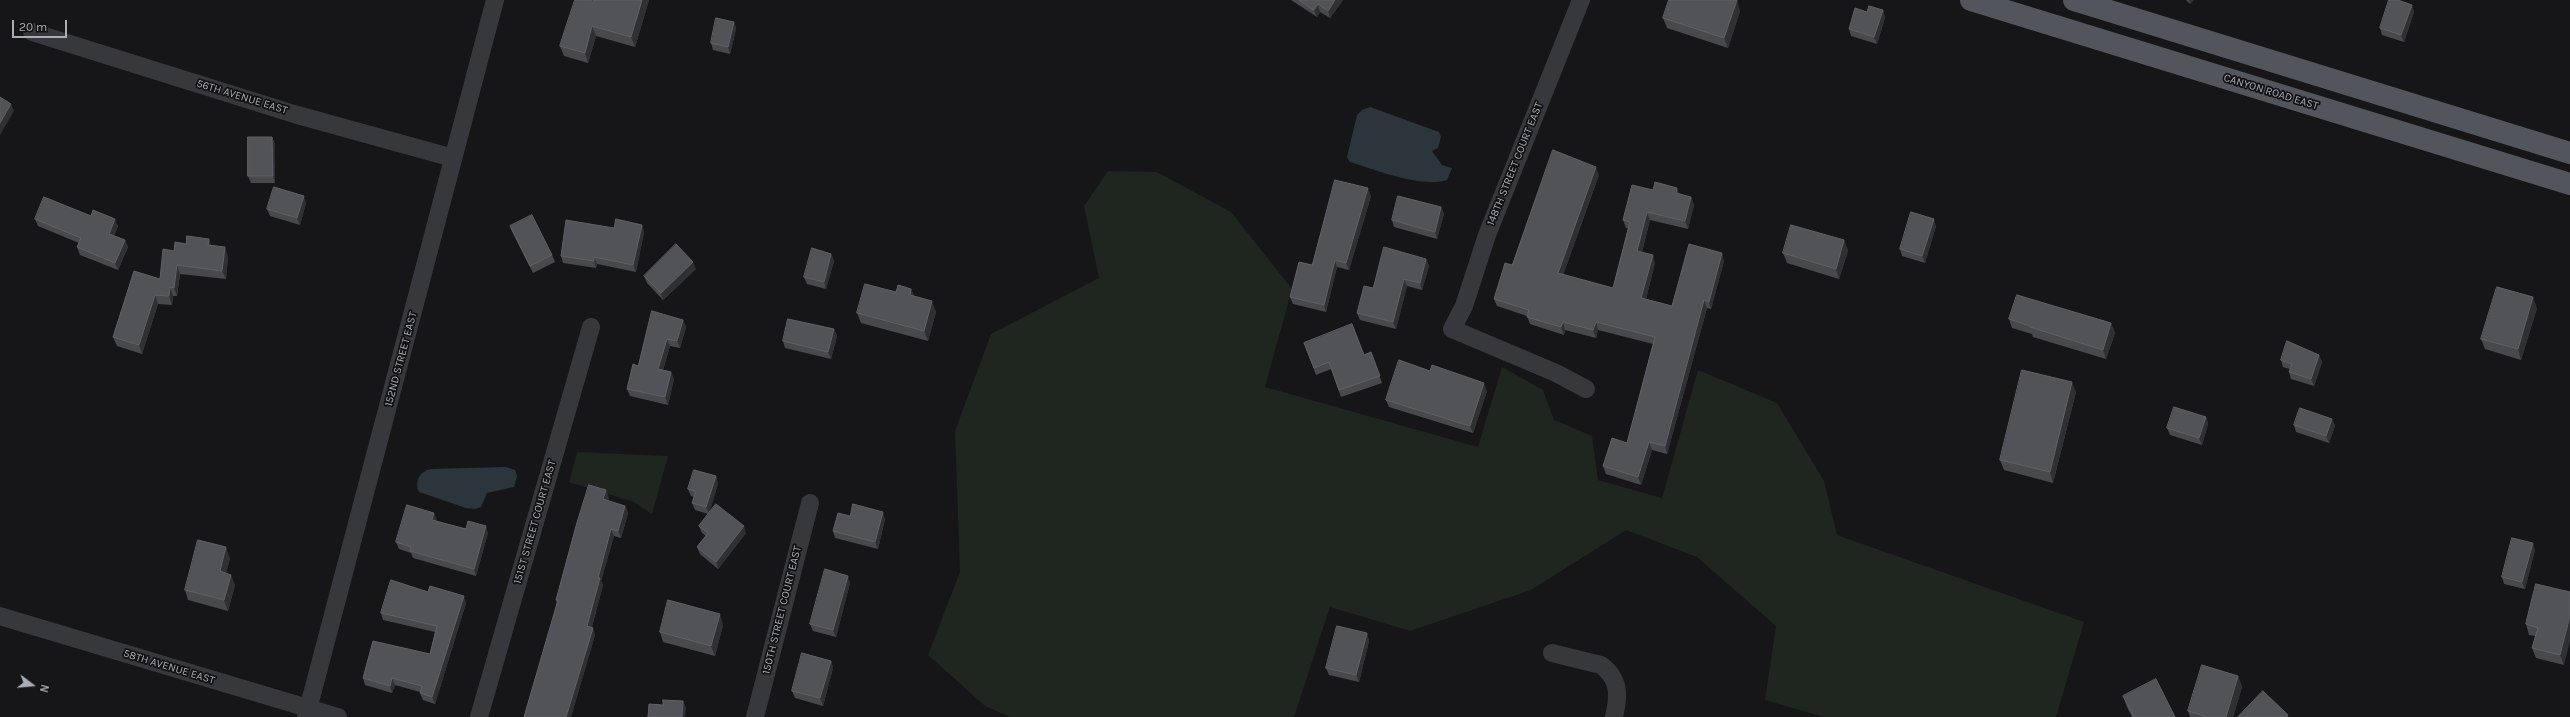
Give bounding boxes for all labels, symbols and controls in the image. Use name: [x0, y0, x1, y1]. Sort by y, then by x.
scale bar: [14, 12, 69, 38]
text: 20 m: [19, 20, 47, 34]
street label: CANYON ROAD EAST: [2222, 71, 2320, 113]
street label: 56TH AVENUE EAST: [195, 77, 289, 117]
street label: 148TH STREET COURT EAST: [1484, 100, 1546, 228]
street label: 152ND STREET EAST: [382, 310, 420, 408]
street label: 151ST STREET COURT EAST: [511, 459, 559, 585]
street label: 150TH STREET COURT EAST: [760, 544, 804, 676]
street label: 58TH AVENUE EAST: [122, 647, 216, 687]
north arrow: [12, 665, 52, 705]
text: N: [37, 683, 51, 694]

